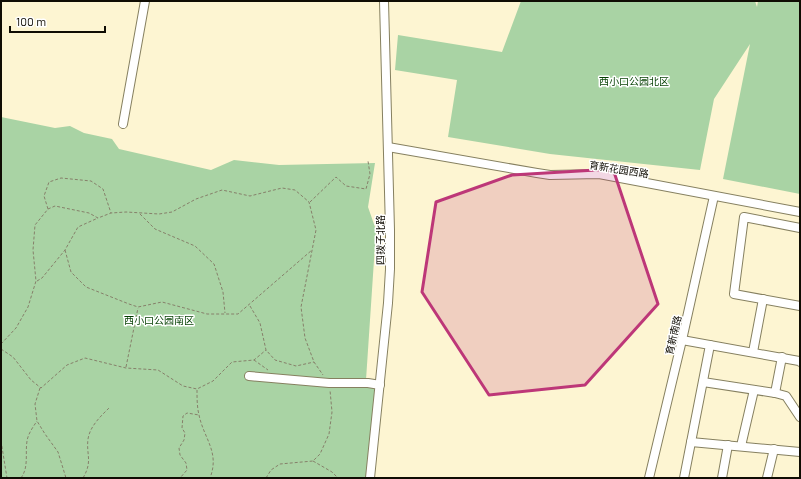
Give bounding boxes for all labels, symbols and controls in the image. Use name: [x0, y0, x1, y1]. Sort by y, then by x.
scale bar: [10, 8, 105, 34]
text: 100 m: [16, 14, 46, 28]
park label: 西小口公园北区: [599, 75, 669, 87]
street label: 育新花园西路: [588, 158, 650, 180]
street label: 四拨子北路: [374, 215, 386, 265]
park label: 西小口公园南区: [124, 314, 194, 326]
street label: 育新南路: [663, 314, 683, 356]

